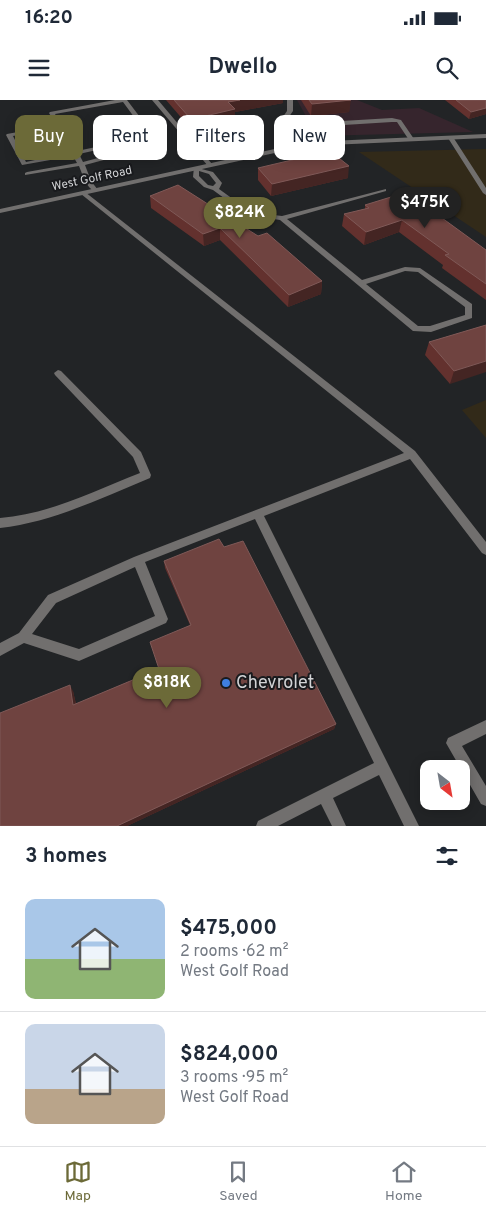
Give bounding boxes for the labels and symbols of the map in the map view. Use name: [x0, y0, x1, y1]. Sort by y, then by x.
street label: West Golf Road: [50, 163, 134, 195]
pin: $475K: [390, 186, 460, 229]
pin: $824K: [205, 196, 275, 239]
pin: $818K: [132, 666, 202, 709]
place label: Chevrolet: [236, 672, 314, 695]
marker: Chevrolet: [220, 677, 232, 689]
north arrow: [420, 760, 470, 810]

